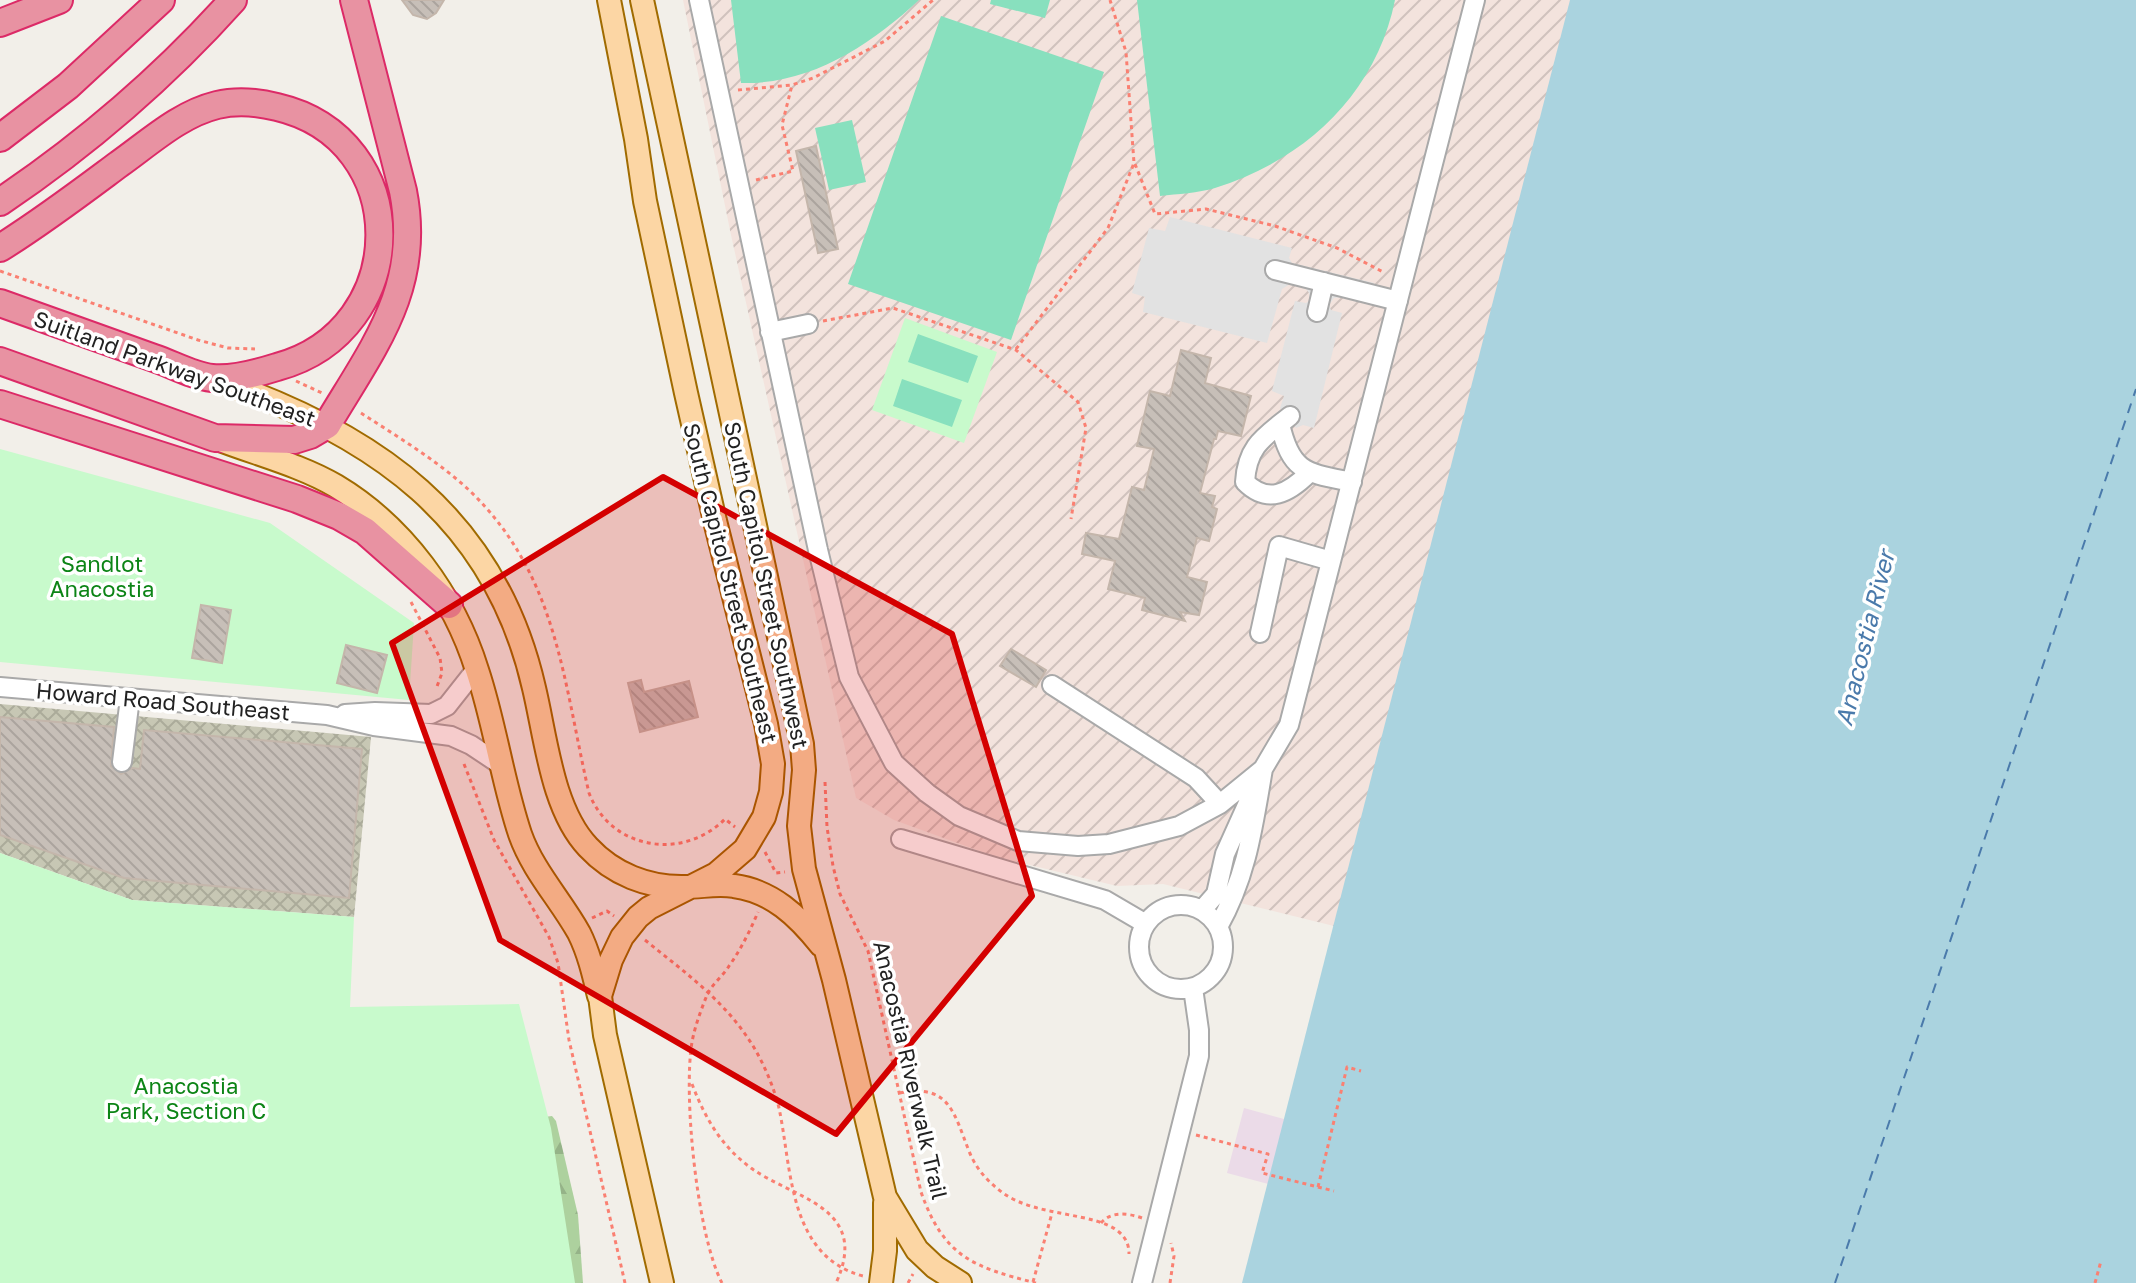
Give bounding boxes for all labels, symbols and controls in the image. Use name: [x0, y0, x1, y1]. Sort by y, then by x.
street label: Suitland Parkway Southeast: [30, 304, 320, 432]
street label: South Capitol Street Southwest: [719, 419, 815, 751]
street label: South Capitol Street Southeast: [678, 420, 784, 746]
water label: Anacostia River: [1828, 544, 1901, 728]
park label: Sandlot Anacostia: [50, 550, 154, 602]
street label: Howard Road Southeast: [35, 676, 291, 726]
street label: Anacostia Riverwalk Trail: [868, 938, 954, 1202]
park label: Anacostia Park, Section C: [106, 1072, 266, 1124]

